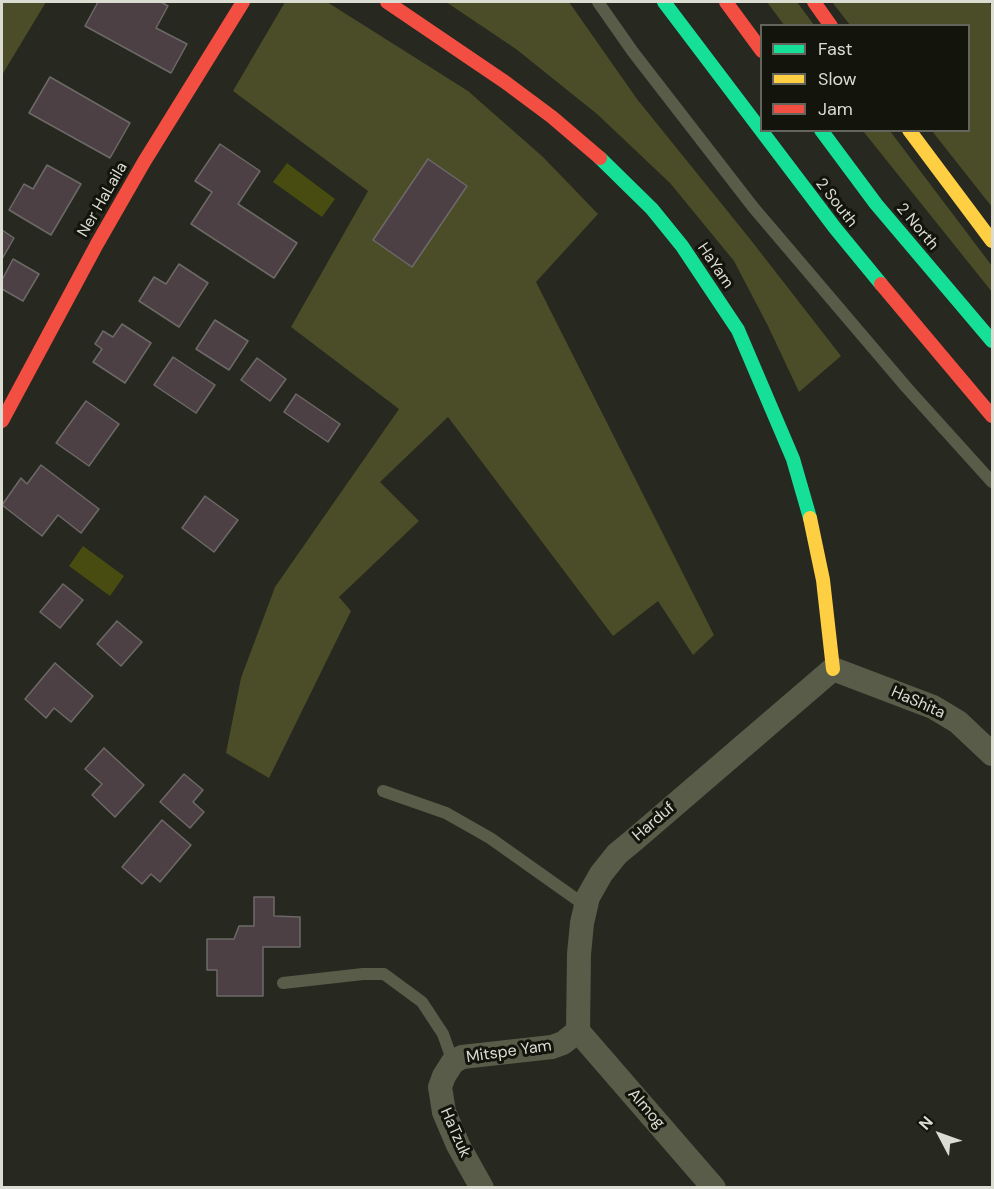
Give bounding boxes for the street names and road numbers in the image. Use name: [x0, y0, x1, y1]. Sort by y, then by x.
street label: Ner HaLaila: [74, 159, 132, 241]
street label: 2 South: [811, 175, 861, 231]
street label: 2 North: [892, 200, 942, 254]
street label: HaYam: [693, 240, 737, 292]
street label: HaShita: [888, 683, 948, 723]
street label: Harduf: [629, 798, 679, 846]
street label: Mitspe Yam: [465, 1037, 553, 1067]
street label: Almog: [623, 1085, 669, 1133]
street label: HaTzuk: [436, 1105, 474, 1161]

